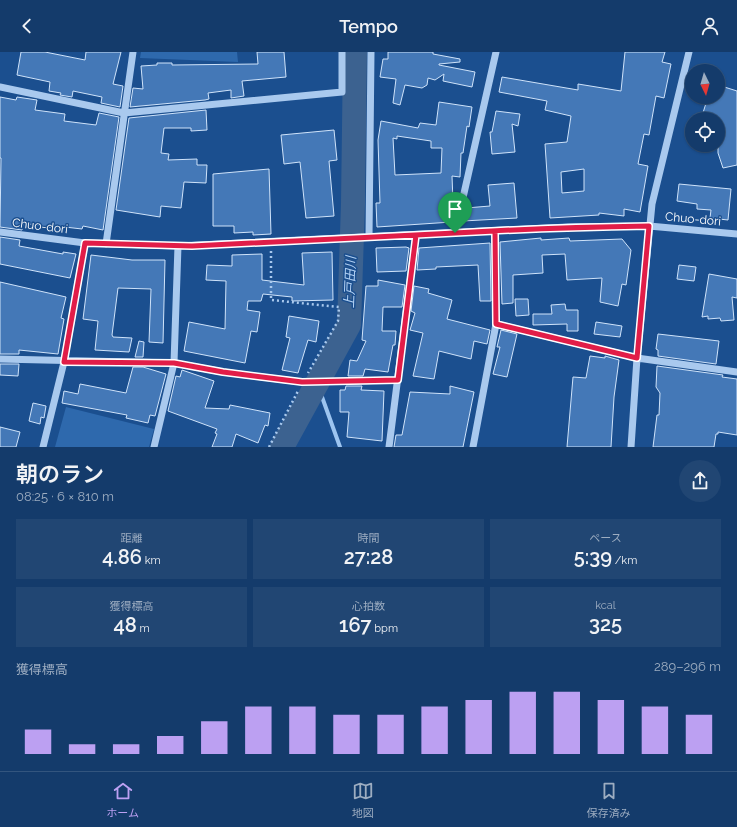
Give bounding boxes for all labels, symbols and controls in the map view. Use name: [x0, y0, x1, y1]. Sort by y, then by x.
icon: back: [16, 15, 38, 37]
icon: person: [699, 15, 721, 37]
text: Tempo: [339, 16, 398, 37]
north arrow: [685, 64, 725, 104]
map controls: [685, 64, 725, 152]
button: locate: [685, 112, 725, 152]
pin: [438, 192, 472, 233]
icon: arrive: [444, 198, 466, 220]
street label: Chuo-dori: [664, 210, 722, 228]
street label: Chuo-dori: [11, 216, 69, 236]
water label: 上戸田川: [342, 254, 358, 308]
button: share: [679, 460, 721, 502]
text: 朝のラン: [16, 461, 104, 487]
text: 08:25 · 6 × 810 m: [16, 489, 114, 504]
text: 距離: [121, 532, 143, 545]
text: 時間: [358, 532, 380, 545]
text: ペース: [589, 532, 622, 545]
text: 4.86: [102, 545, 142, 569]
text: 27:28: [344, 545, 393, 569]
text: 5:39: [574, 545, 612, 569]
text: km: [142, 554, 161, 567]
text: /km: [612, 554, 637, 567]
text: kcal: [595, 599, 616, 612]
text: 獲得標高: [110, 600, 154, 613]
text: 心拍数: [352, 600, 385, 613]
text: 325: [589, 612, 622, 636]
text: 48: [113, 613, 137, 637]
text: 167: [339, 613, 372, 637]
text: m: [137, 622, 150, 635]
text: bpm: [372, 622, 398, 635]
text: 289–296 m: [654, 659, 721, 674]
text: 獲得標高: [16, 662, 68, 677]
tab: ホーム: [106, 780, 139, 820]
tab: 地図: [352, 780, 374, 820]
tab: 保存済み: [587, 780, 631, 820]

